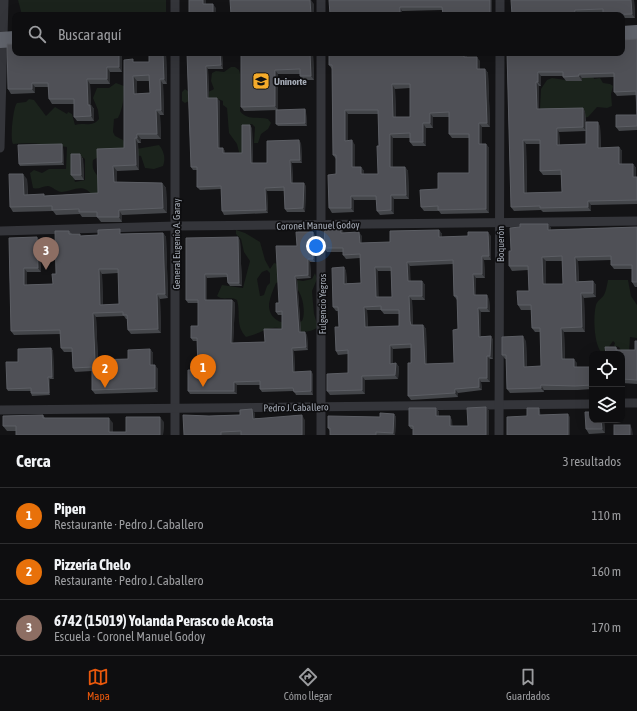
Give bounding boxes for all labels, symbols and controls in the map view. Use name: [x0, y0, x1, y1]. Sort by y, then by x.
search box: [12, 12, 625, 56]
icon: search: [26, 23, 48, 45]
text: Buscar aquí: [58, 26, 121, 43]
school or university icon: Uninorte: [251, 71, 271, 91]
place label: Uninorte: [274, 76, 307, 87]
street label: General Eugenio A. Garay: [171, 198, 182, 290]
street label: Coronel Manuel Godoy: [276, 219, 360, 232]
street label: Boquerón: [495, 226, 506, 262]
your location: [306, 236, 326, 256]
pin: 3: [33, 237, 59, 270]
street label: Fulgencio Yegros: [317, 273, 328, 334]
map controls: [589, 351, 625, 423]
button: locate: [589, 351, 625, 387]
pin: 1: [190, 354, 216, 387]
pin: 2: [92, 355, 118, 388]
button: layers: [589, 387, 625, 423]
street label: Pedro J. Caballero: [263, 401, 329, 414]
text: Cerca: [16, 451, 51, 471]
text: 3 resultados: [562, 454, 621, 469]
text: Pipen: [54, 500, 86, 517]
text: 1: [26, 508, 32, 523]
text: 110 m: [592, 508, 621, 523]
text: Restaurante · Pedro J. Caballero: [54, 517, 204, 532]
text: Pizzería Chelo: [54, 556, 131, 573]
text: 2: [26, 564, 32, 579]
text: 160 m: [592, 564, 621, 579]
text: Restaurante · Pedro J. Caballero: [54, 573, 204, 588]
text: 6742 (15019) Yolanda Perasco de Acosta: [54, 612, 274, 629]
text: 3: [26, 620, 32, 635]
text: 170 m: [592, 620, 621, 635]
text: Escuela · Coronel Manuel Godoy: [54, 629, 205, 644]
tab: Mapa: [87, 666, 110, 702]
tab: Cómo llegar: [284, 666, 332, 702]
tab: Guardados: [506, 666, 550, 702]

